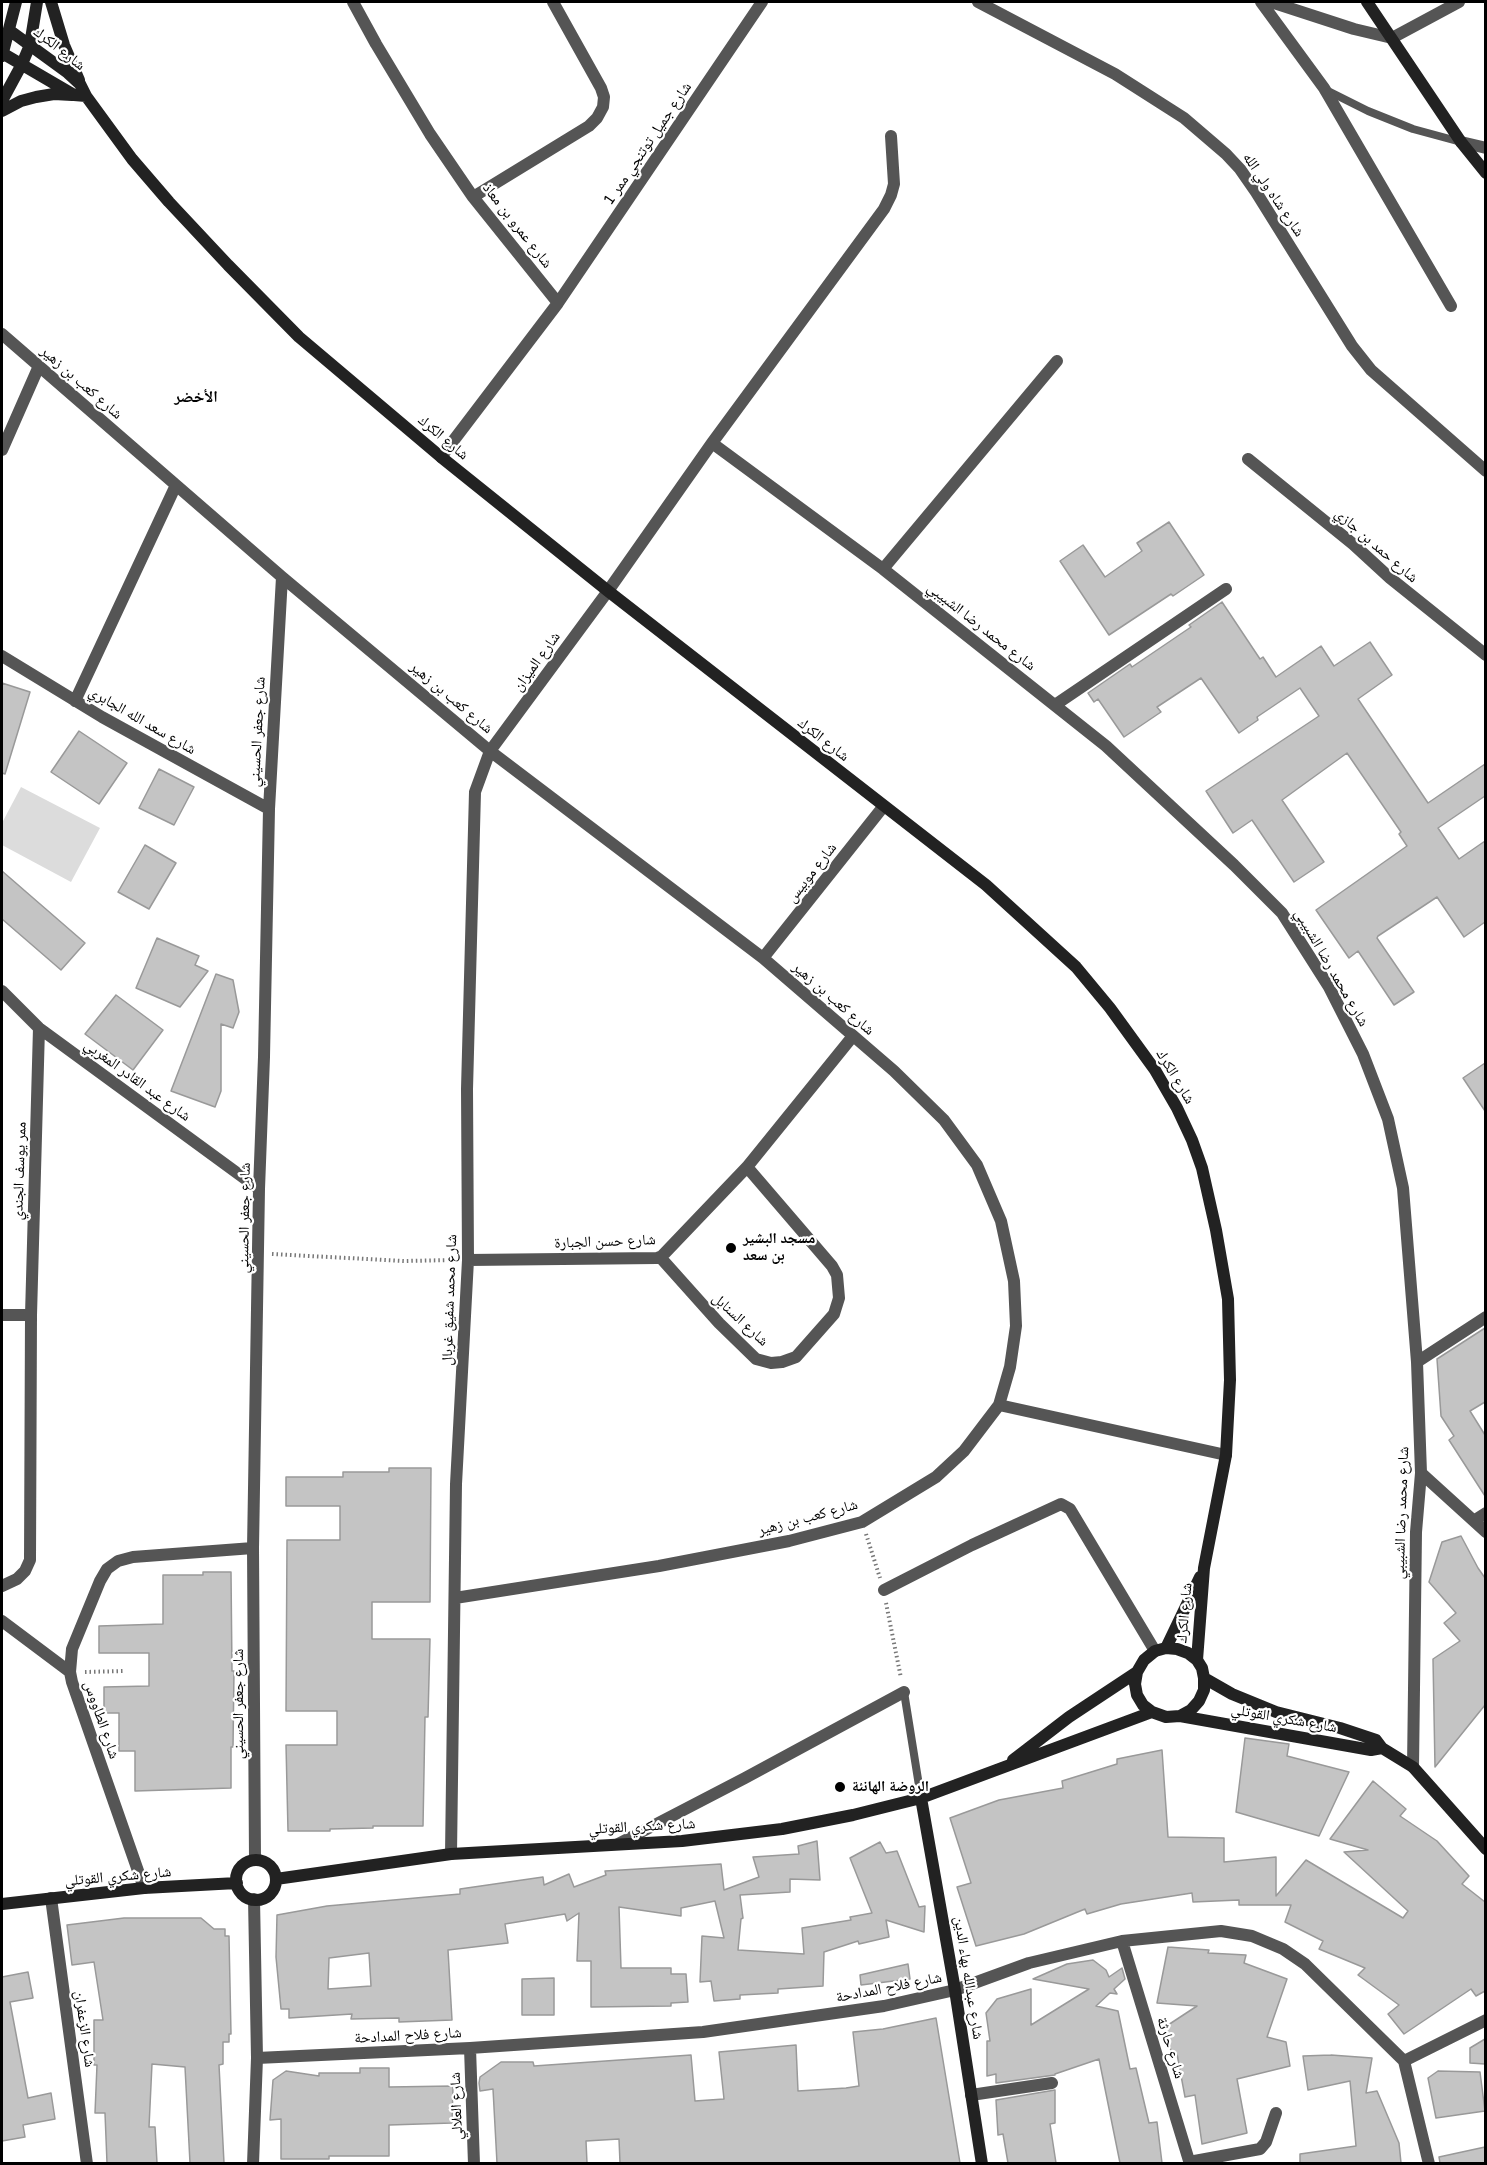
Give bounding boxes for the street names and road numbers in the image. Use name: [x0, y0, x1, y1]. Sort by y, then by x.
street label: شارع الكرك: [30, 23, 88, 75]
street label: شارع جميل توتنجي ممر 1: [600, 79, 696, 209]
street label: شارع شاه ولي الله: [1238, 149, 1308, 241]
street label: شارع عمرو بن معاذ: [478, 180, 556, 272]
street label: شارع كعب بن زهير: [36, 343, 126, 423]
street label: شارع الكرك: [414, 412, 472, 464]
street label: شارع حمد بن جازي: [1331, 505, 1421, 587]
street label: شارع محمد رضا الشبيبي: [923, 579, 1039, 675]
street label: شارع الميزان: [509, 629, 565, 695]
street label: شارع كعب بن زهير: [406, 658, 496, 738]
street label: شارع جعفر الحسيني: [246, 676, 270, 788]
street label: شارع سعد الله الجابري: [85, 683, 199, 759]
street label: شارع الكرك: [794, 714, 852, 766]
street label: شارع موبيس: [783, 839, 841, 907]
street label: شارع محمد رضا الشبيبي: [1290, 906, 1372, 1030]
street label: شارع كعب بن زهير: [788, 959, 878, 1039]
street label: شارع عبد القادر المغربي: [80, 1036, 194, 1126]
street label: شارع الكرك: [1152, 1046, 1198, 1108]
street label: ممر يوسف الجندي: [9, 1121, 31, 1221]
street label: شارع جعفر الحسيني: [235, 1163, 255, 1273]
street label: شارع حسن الجبارة: [554, 1231, 656, 1253]
street label: شارع محمد شفيق غربال: [439, 1234, 461, 1366]
street label: شارع السنابل: [708, 1289, 772, 1351]
street label: شارع محمد رضا الشبيبي: [1391, 1446, 1413, 1580]
street label: شارع كعب بن زهير: [756, 1496, 860, 1540]
street label: شارع الكرك: [1173, 1582, 1197, 1644]
street label: شارع جعفر الحسيني: [230, 1649, 248, 1759]
street label: شارع الطاووس: [79, 1678, 123, 1762]
street label: شارع شكري القوتلي: [1230, 1701, 1338, 1737]
street label: شارع شكري القوتلي: [588, 1815, 696, 1839]
street label: شارع شكري القوتلي: [64, 1863, 172, 1891]
street label: شارع عبدالله بهاء الدين: [949, 1915, 987, 2041]
street label: شارع فلاح المدادحة: [835, 1969, 943, 2007]
street label: شارع الزعفران: [70, 1990, 98, 2068]
street label: شارع حارثة: [1152, 2015, 1188, 2081]
street label: شارع فلاح المدادحة: [354, 2024, 462, 2048]
street label: شارع العلالي: [447, 2072, 467, 2140]

